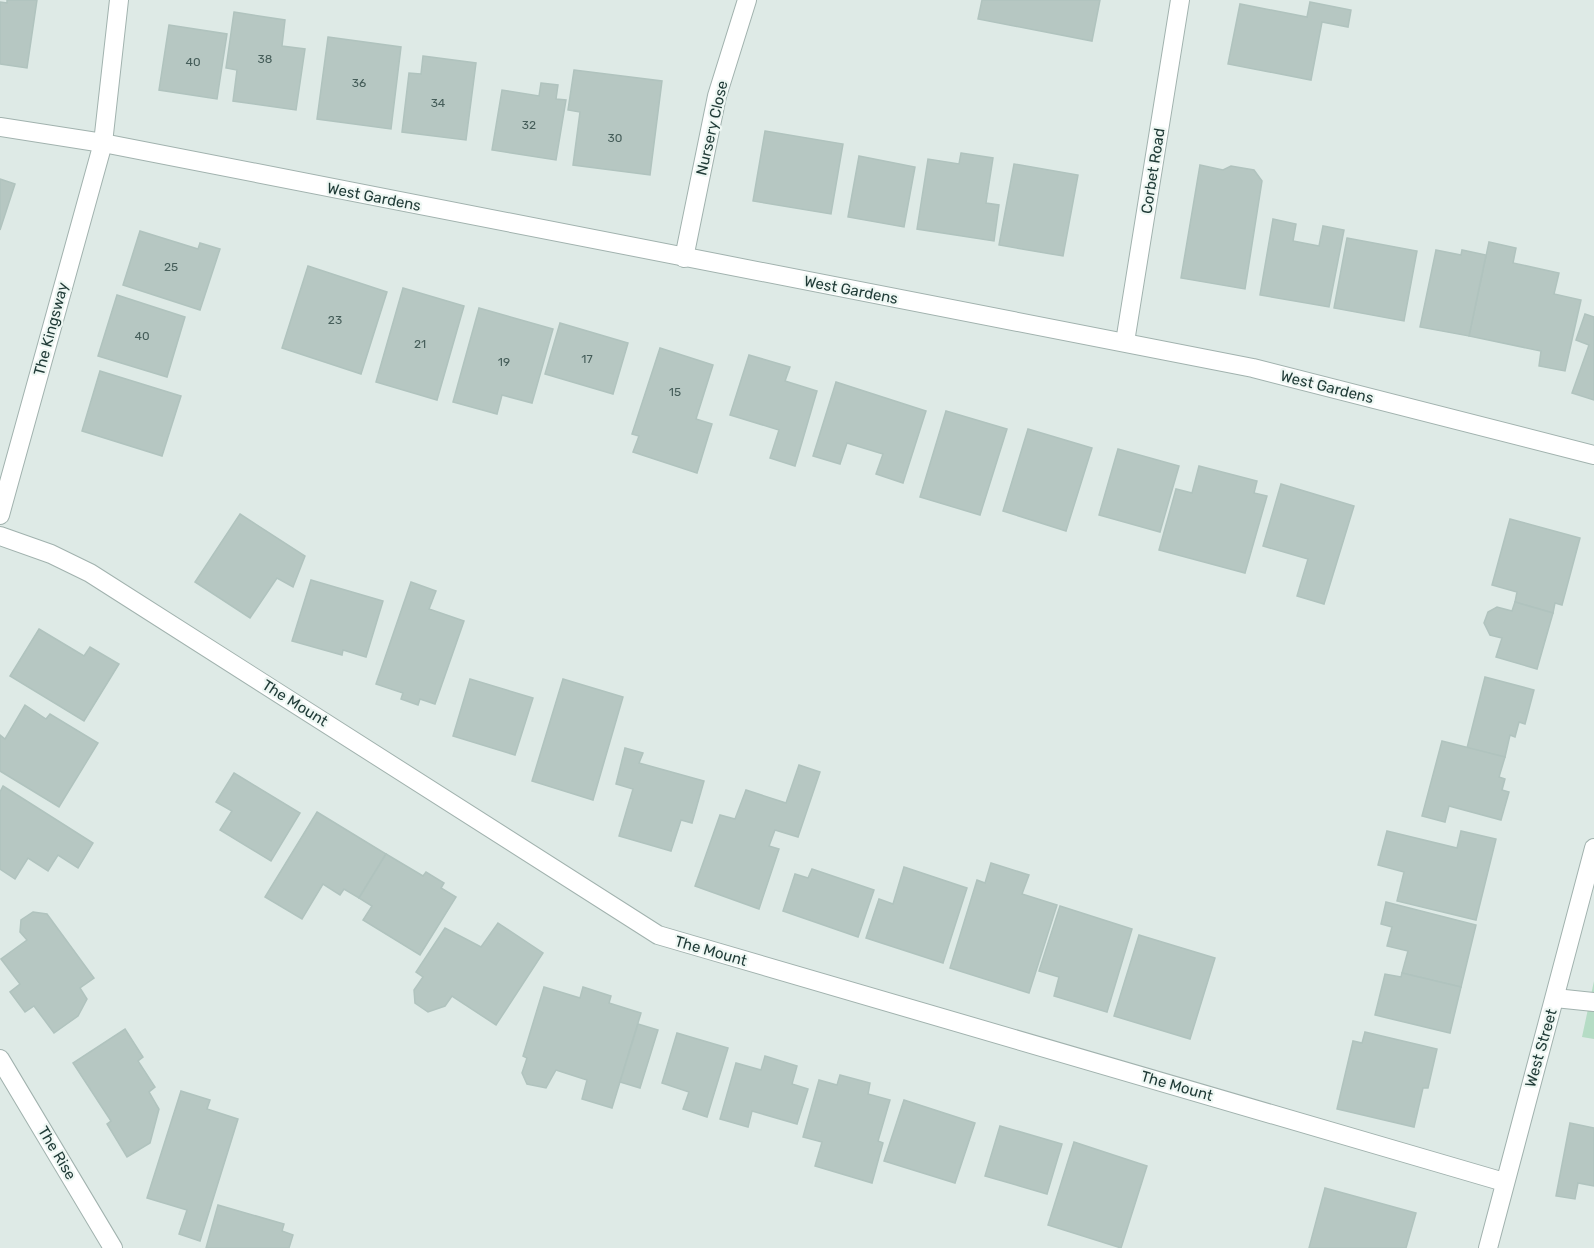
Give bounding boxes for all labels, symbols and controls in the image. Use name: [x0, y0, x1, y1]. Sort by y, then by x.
house number: 38: [258, 52, 272, 66]
house number: 40: [185, 55, 201, 69]
house number: 36: [352, 76, 366, 90]
street label: Nursery Close: [692, 79, 732, 177]
house number: 34: [431, 96, 446, 110]
house number: 32: [522, 118, 536, 132]
street label: Corbet Road: [1137, 127, 1169, 215]
house number: 30: [608, 131, 622, 145]
street label: West Gardens: [325, 179, 423, 215]
house number: 25: [164, 260, 178, 274]
street label: West Gardens: [802, 272, 900, 308]
street label: The Kingsway: [30, 280, 72, 378]
house number: 23: [328, 313, 342, 327]
house number: 40: [134, 329, 150, 343]
house number: 21: [414, 337, 426, 351]
house number: 17: [581, 352, 593, 366]
house number: 19: [498, 355, 510, 369]
street label: West Gardens: [1279, 367, 1376, 407]
house number: 15: [669, 385, 681, 399]
street label: The Mount: [259, 676, 331, 730]
street label: The Mount: [673, 932, 749, 970]
street label: West Street: [1521, 1007, 1561, 1089]
street label: The Mount: [1139, 1067, 1215, 1105]
street label: The Rise: [34, 1123, 80, 1183]

